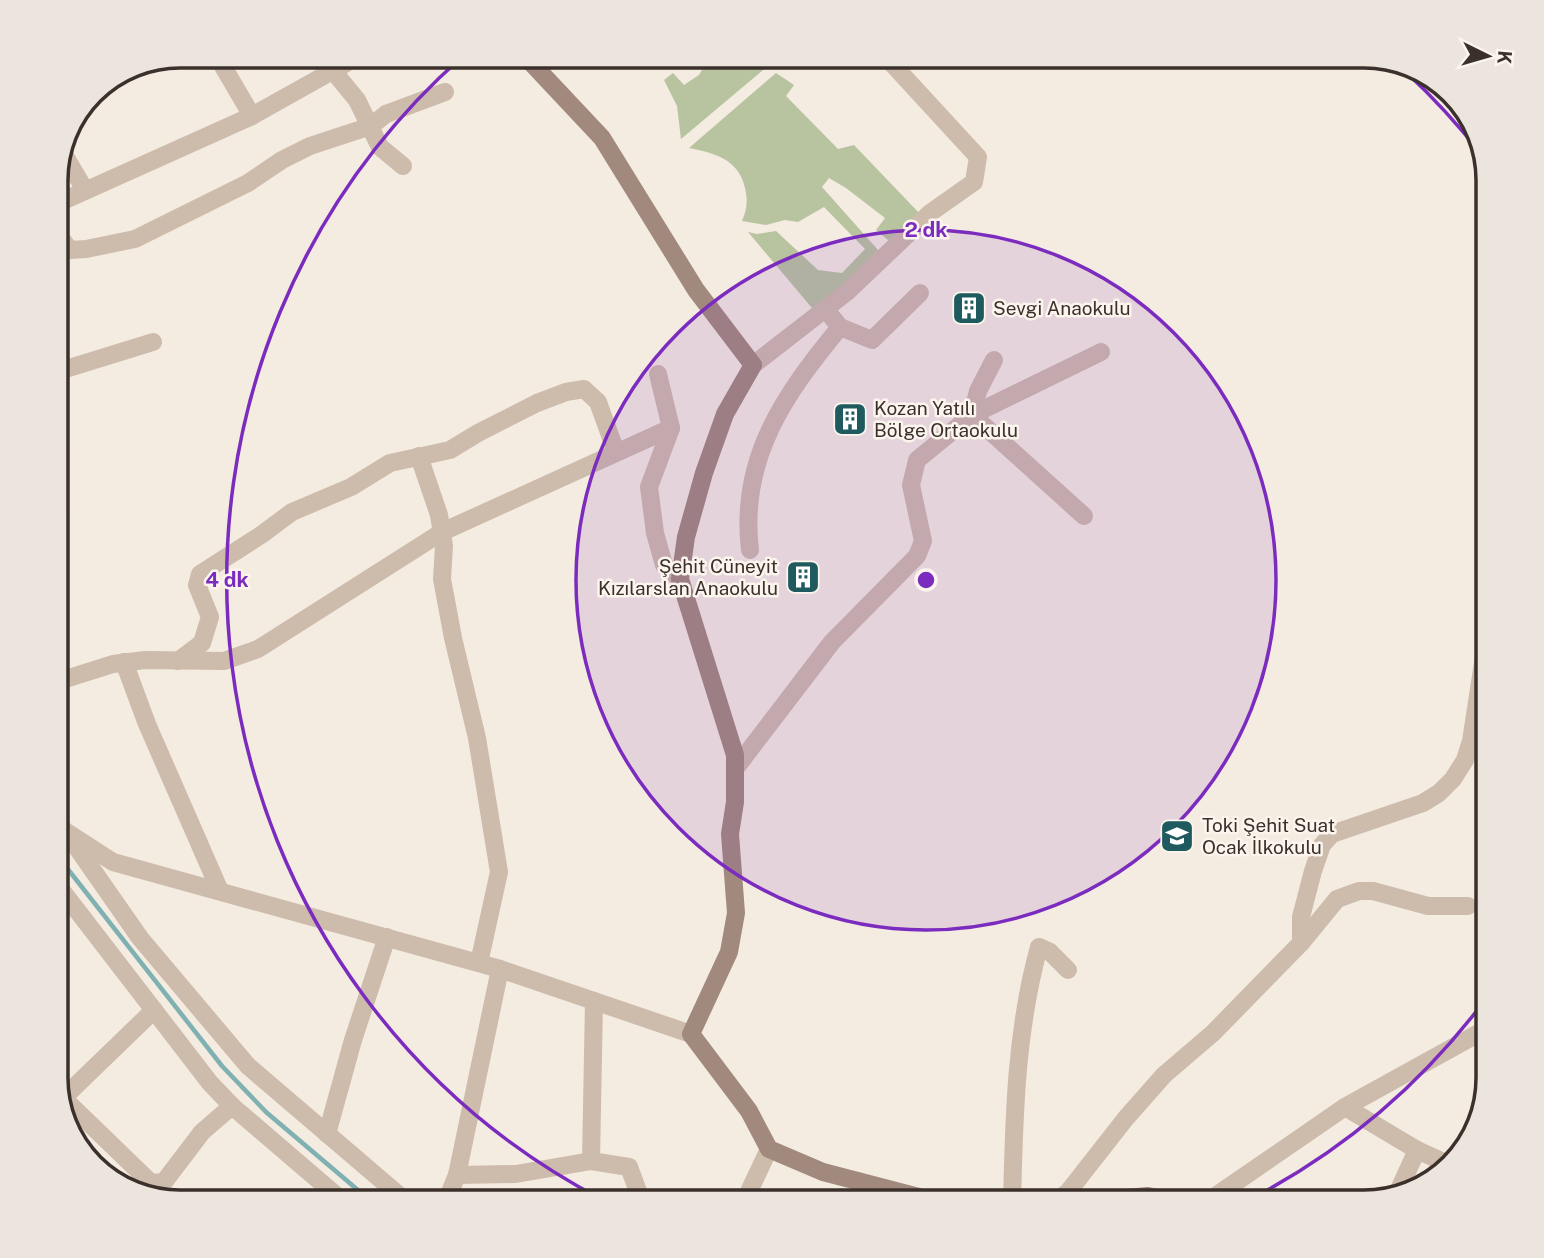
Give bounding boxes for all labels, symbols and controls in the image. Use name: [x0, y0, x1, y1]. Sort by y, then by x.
north arrow: [1453, 21, 1523, 91]
text: K: [1493, 50, 1516, 66]
text: 2 dk: [905, 217, 947, 242]
building icon: Sevgi Anaokulu: [950, 289, 988, 327]
place label: Sevgi Anaokulu: [993, 297, 1130, 319]
place label: Kozan Yatılı Bölge Ortaokulu: [874, 397, 1018, 441]
building icon: Kozan Yatılı Bölge Ortaokulu: [831, 400, 869, 438]
place label: Şehit Cüneyit Kızılarslan Anaokulu: [598, 555, 778, 599]
building icon: Şehit Cüneyit Kızılarslan Anaokulu: [784, 558, 822, 596]
text: 4 dk: [205, 567, 249, 592]
centre of rings: [914, 568, 938, 592]
place label: Toki Şehit Suat Ocak İlkokulu: [1202, 814, 1335, 858]
school or university icon: Toki Şehit Suat Ocak İlkokulu: [1158, 817, 1196, 855]

